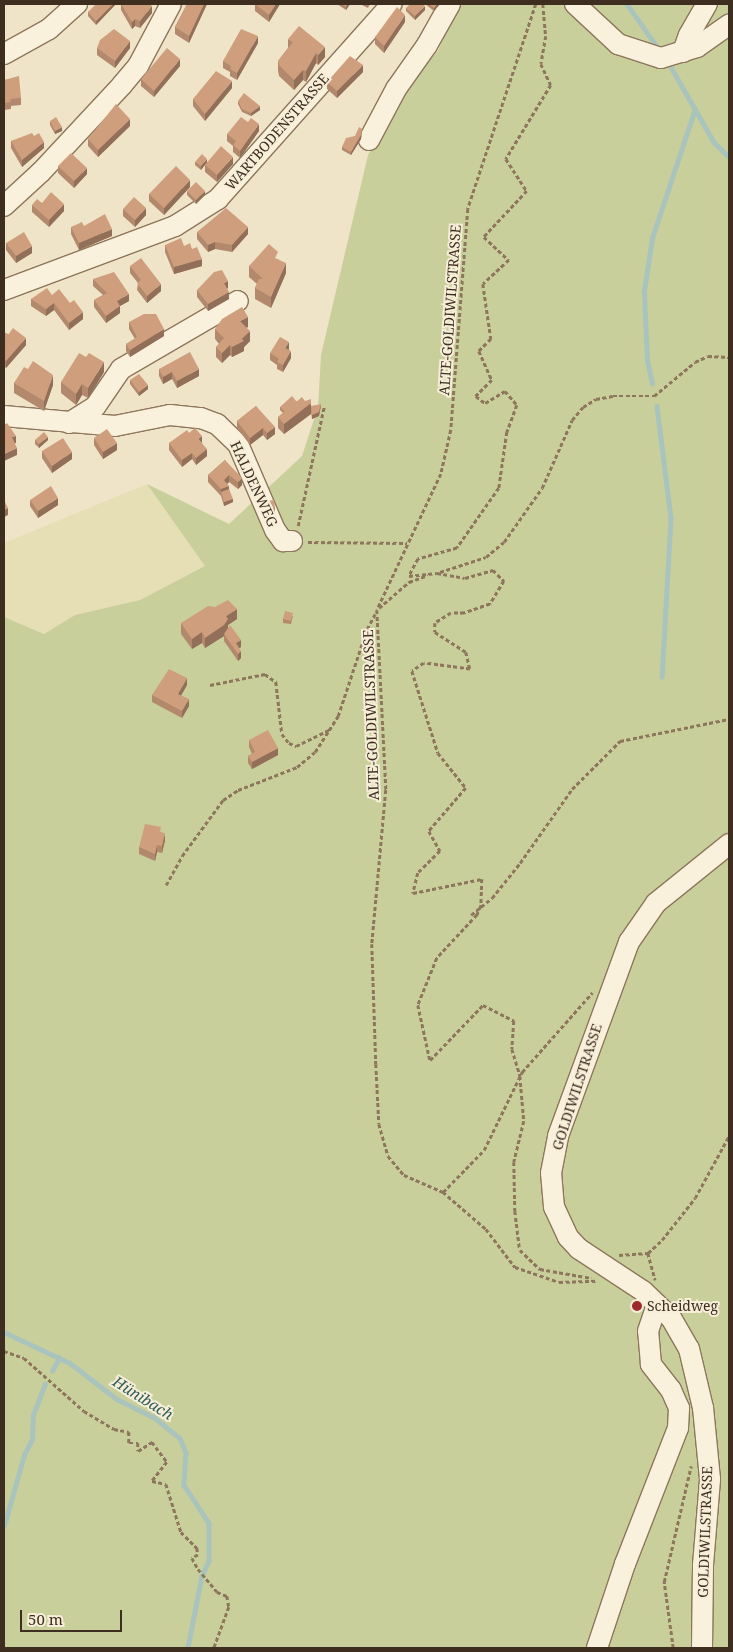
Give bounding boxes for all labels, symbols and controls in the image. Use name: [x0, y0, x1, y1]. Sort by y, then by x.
street label: WARTBODENSTRASSE: [222, 70, 332, 194]
street label: ALTE-GOLDIWILSTRASSE: [436, 224, 464, 396]
street label: HALDENWEG: [227, 438, 281, 530]
street label: ALTE-GOLDIWILSTRASSE: [360, 629, 382, 801]
street label: GOLDIWILSTRASSE: [549, 1022, 605, 1152]
place label: Scheidweg: [647, 1298, 718, 1314]
marker: Scheidweg: [631, 1300, 643, 1312]
water label: Hünibach: [109, 1372, 177, 1424]
street label: GOLDIWILSTRASSE: [694, 1466, 716, 1598]
scale bar: [22, 1600, 125, 1632]
text: 50 m: [28, 1609, 63, 1629]

